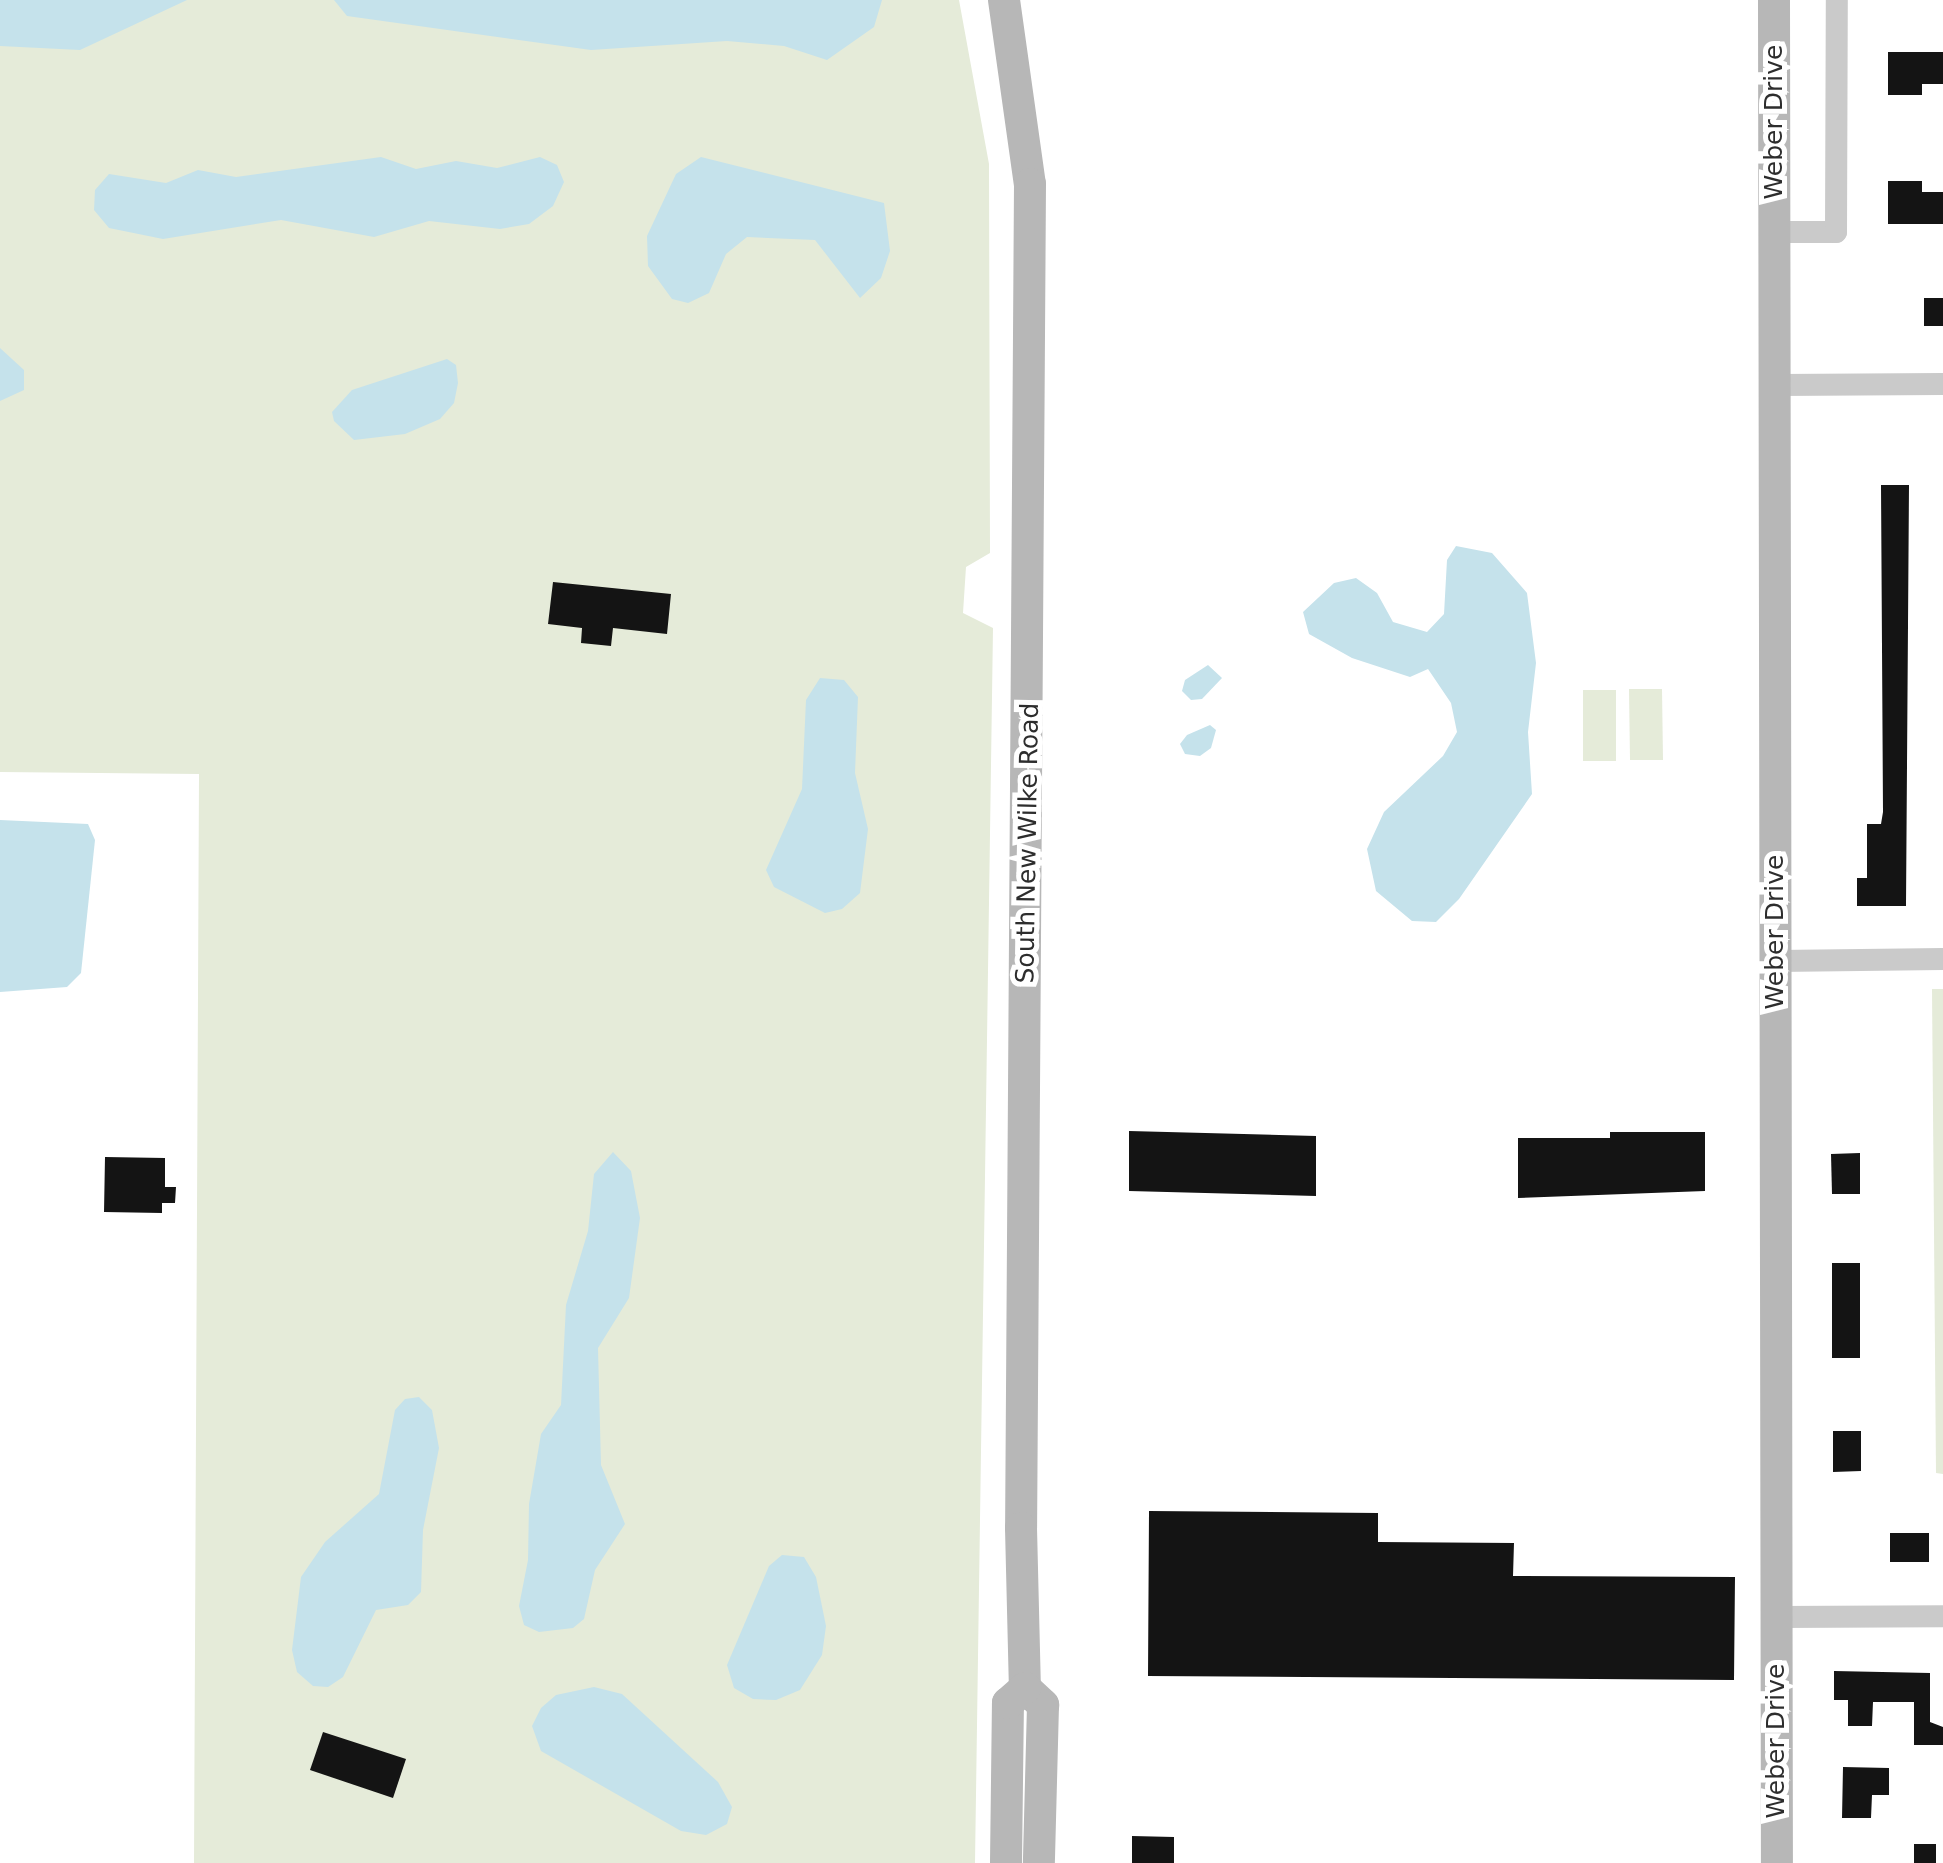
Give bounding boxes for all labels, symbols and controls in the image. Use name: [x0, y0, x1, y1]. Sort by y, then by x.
street label: Weber Drive: [1759, 45, 1789, 199]
street label: South New Wilke Road: [1011, 702, 1045, 984]
street label: Weber Drive: [1760, 855, 1790, 1009]
street label: Weber Drive: [1761, 1664, 1791, 1818]

